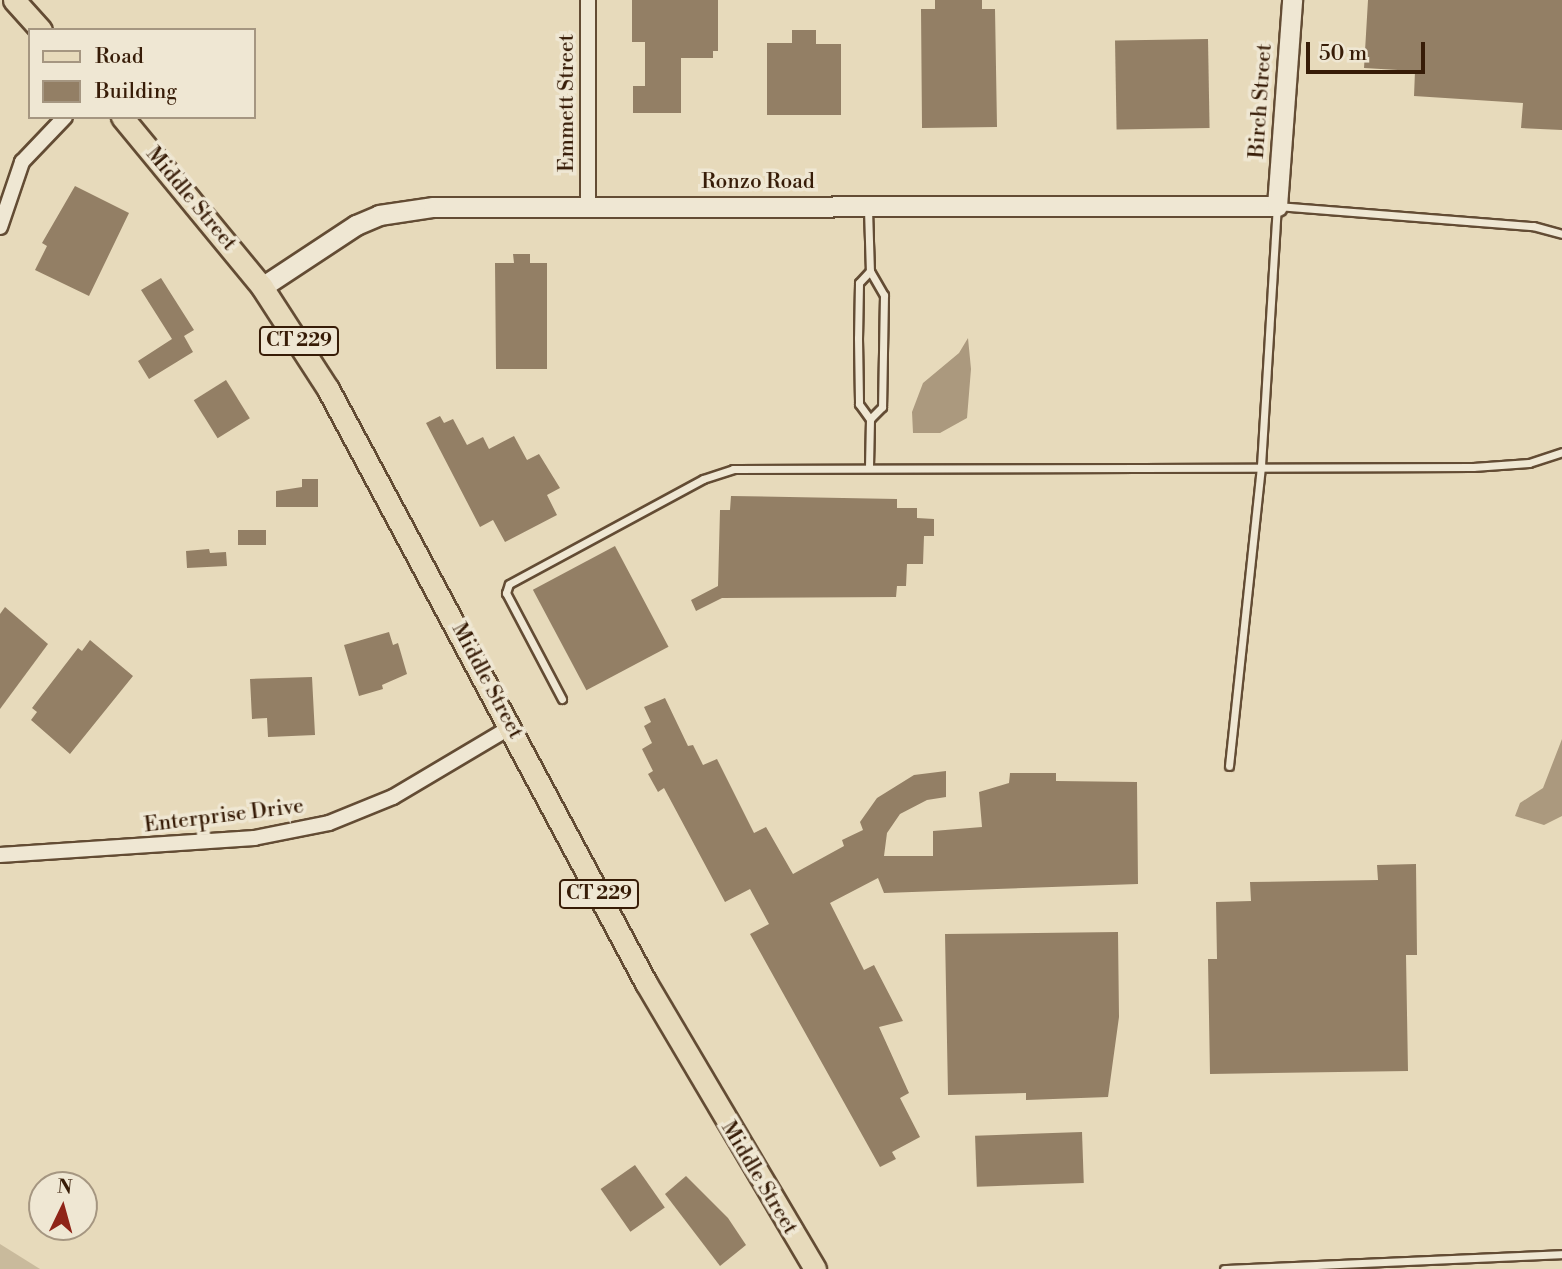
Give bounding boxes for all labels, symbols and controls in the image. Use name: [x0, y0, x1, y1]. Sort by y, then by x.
legend: [28, 28, 256, 119]
scale bar: [1310, 28, 1429, 72]
street label: Emmett Street: [554, 34, 580, 172]
text: 50 m: [1319, 41, 1367, 67]
street label: Birch Street: [1244, 43, 1278, 159]
text: Road: [95, 44, 144, 70]
text: Building: [95, 79, 177, 105]
street label: Middle Street: [140, 142, 242, 256]
street label: Ronzo Road: [701, 169, 815, 195]
road number: CT 229: [259, 326, 339, 356]
street label: Middle Street: [446, 619, 528, 743]
street label: Enterprise Drive: [143, 794, 305, 838]
road number: CT 229: [559, 878, 639, 909]
street label: Middle Street: [715, 1117, 803, 1239]
north arrow: [28, 1171, 98, 1241]
text: N: [56, 1174, 73, 1200]

